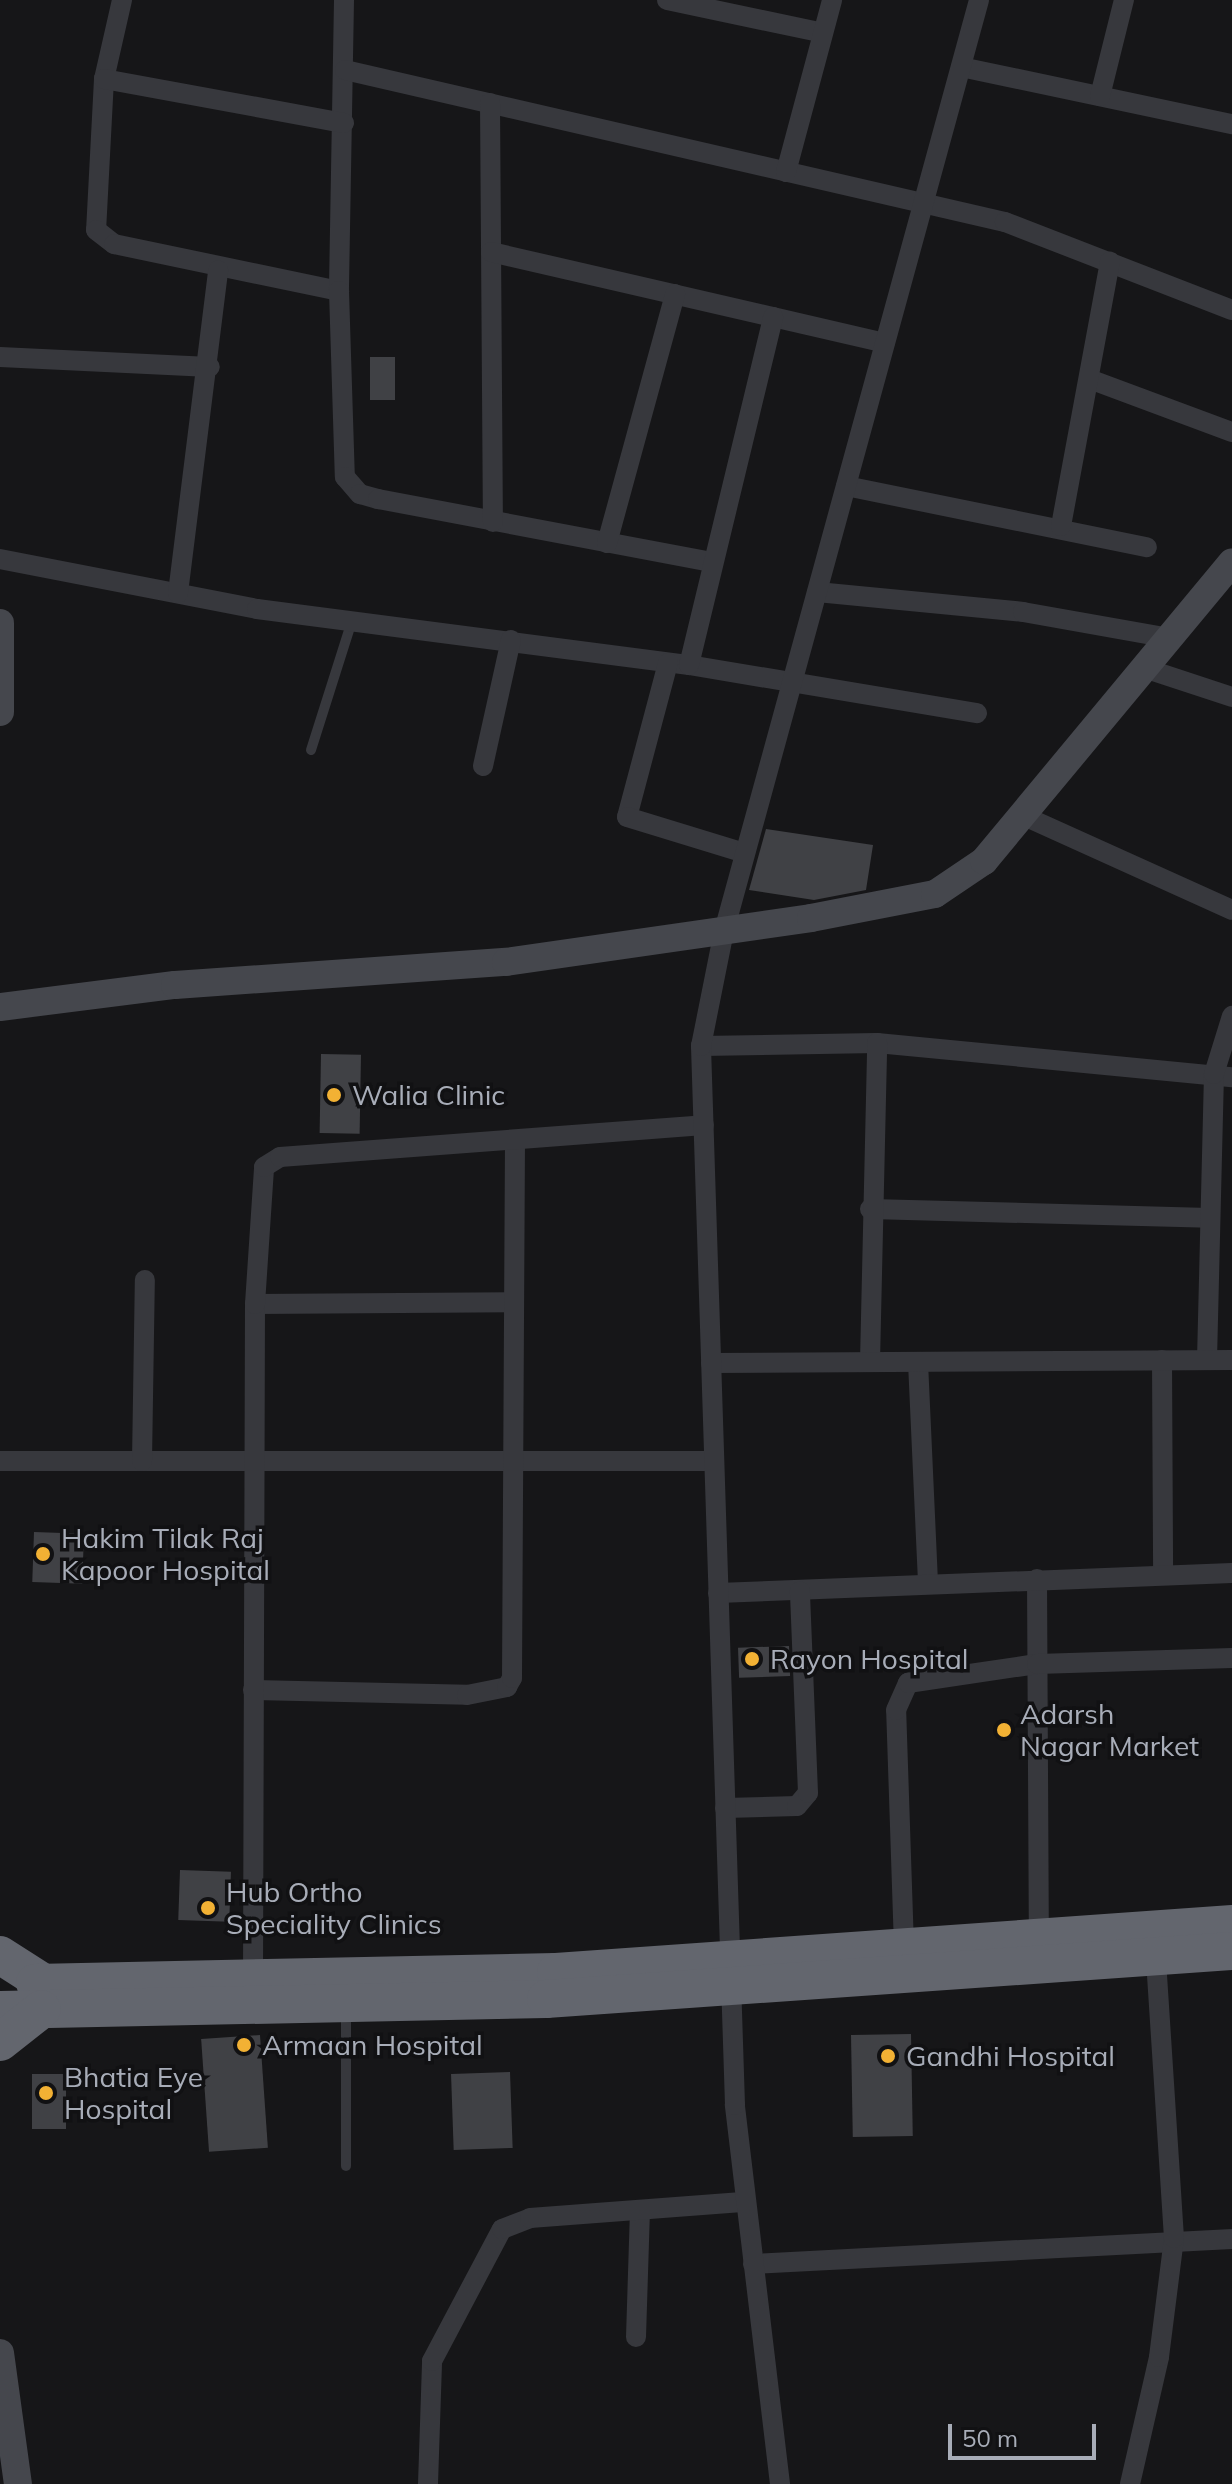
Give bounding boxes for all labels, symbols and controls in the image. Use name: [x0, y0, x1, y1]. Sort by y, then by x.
place label: Walia Clinic: [352, 1078, 505, 1112]
marker: Walia Clinic: [323, 1084, 345, 1106]
place label: Hakim Tilak Raj Kapoor Hospital: [61, 1521, 270, 1587]
marker: Hakim Tilak Raj Kapoor Hospital: [32, 1543, 54, 1565]
place label: Rayon Hospital: [770, 1642, 968, 1676]
marker: Rayon Hospital: [741, 1648, 763, 1670]
place label: Adarsh Nagar Market: [1020, 1697, 1199, 1763]
marker: Adarsh Nagar Market: [995, 1721, 1013, 1739]
place label: Hub Ortho Speciality Clinics: [226, 1875, 442, 1941]
marker: Hub Ortho Speciality Clinics: [197, 1897, 219, 1919]
place label: Armaan Hospital: [262, 2028, 483, 2062]
marker: Armaan Hospital: [233, 2034, 255, 2056]
place label: Gandhi Hospital: [906, 2039, 1115, 2073]
marker: Gandhi Hospital: [877, 2045, 899, 2067]
place label: Bhatia Eye Hospital: [64, 2060, 203, 2126]
marker: Bhatia Eye Hospital: [35, 2082, 57, 2104]
scale bar: [952, 2408, 1100, 2458]
text: 50 m: [962, 2423, 1018, 2453]

